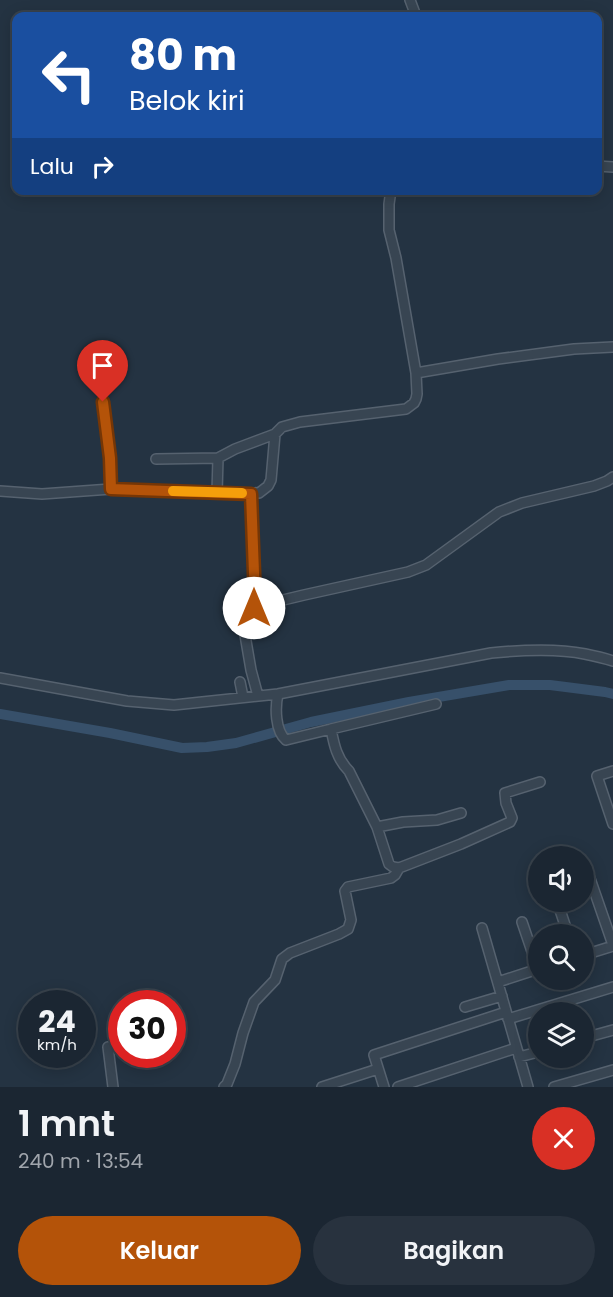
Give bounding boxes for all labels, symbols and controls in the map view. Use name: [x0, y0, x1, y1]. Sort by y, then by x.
text: 80 m: [129, 26, 237, 85]
icon: left: [30, 36, 108, 114]
text: Belok kiri: [129, 82, 245, 119]
icon: right: [86, 150, 119, 183]
text: Lalu: [30, 151, 74, 182]
pin: [77, 340, 128, 402]
icon: arrive: [86, 349, 119, 382]
position arrow: [222, 576, 286, 640]
map controls: [528, 846, 594, 1068]
button: sound: [528, 846, 594, 912]
button: search: [528, 924, 594, 990]
speed limit sign: 30: [108, 990, 186, 1068]
text: 24: [38, 1000, 76, 1043]
button: layers: [528, 1002, 594, 1068]
text: km/h: [37, 1034, 77, 1055]
text: 1 mnt: [18, 1098, 115, 1149]
button: close: [532, 1107, 595, 1170]
text: 240 m · 13:54: [18, 1147, 143, 1175]
button: Keluar: [18, 1216, 301, 1285]
button: Bagikan: [313, 1216, 595, 1285]

